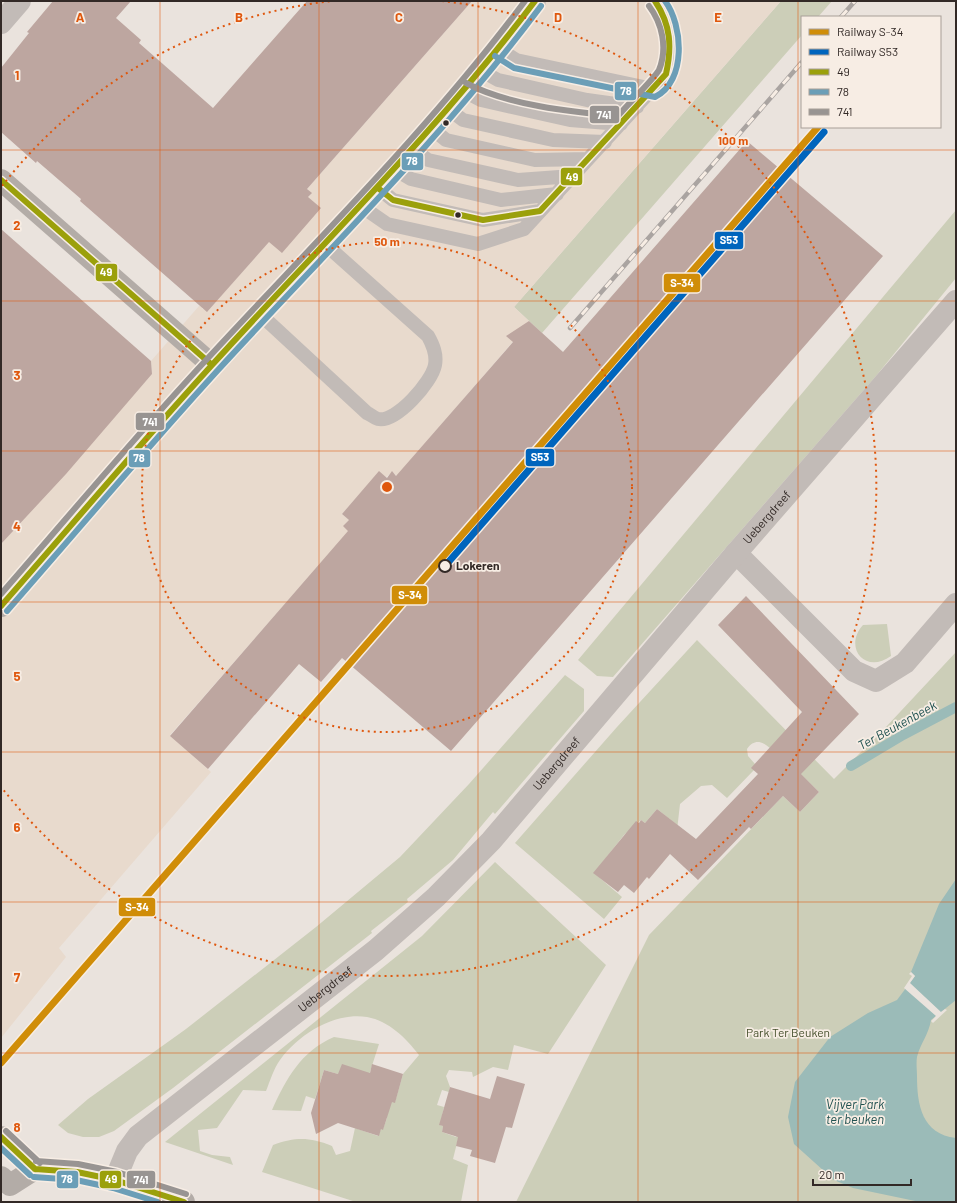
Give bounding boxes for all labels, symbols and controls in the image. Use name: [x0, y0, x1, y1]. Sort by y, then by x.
text: A: [76, 9, 85, 25]
text: B: [235, 9, 243, 25]
text: C: [395, 9, 403, 25]
text: D: [554, 9, 562, 25]
text: E: [714, 9, 722, 25]
legend: [801, 16, 941, 128]
text: Railway S-34: [837, 24, 903, 38]
text: Railway S53: [837, 44, 898, 58]
text: 49: [837, 64, 850, 78]
text: 1: [15, 67, 19, 83]
line badge: 78: [614, 81, 637, 101]
text: 78: [620, 84, 632, 97]
text: 78: [837, 84, 849, 98]
text: 741: [837, 104, 852, 118]
line badge: 741: [589, 105, 620, 124]
text: 741: [597, 108, 612, 121]
unlabelled marker: [441, 118, 451, 128]
text: 100 m: [718, 133, 748, 147]
line badge: 78: [401, 152, 424, 171]
text: 78: [406, 154, 418, 167]
line badge: 49: [560, 167, 583, 186]
text: 49: [566, 170, 578, 183]
unlabelled marker: [453, 210, 463, 220]
text: 2: [13, 217, 21, 233]
line badge: S53: [714, 231, 744, 250]
text: S53: [720, 233, 738, 246]
text: 50 m: [374, 234, 400, 248]
line badge: 49: [95, 263, 118, 282]
text: 49: [100, 265, 112, 278]
line badge: S-34: [663, 273, 701, 293]
text: S-34: [670, 276, 694, 289]
text: 3: [13, 367, 21, 383]
line badge: 741: [135, 412, 165, 431]
text: 741: [143, 415, 158, 428]
line badge: S53: [525, 448, 555, 467]
line badge: 78: [128, 449, 151, 468]
text: S53: [531, 450, 549, 463]
text: 78: [133, 451, 145, 464]
centre of rings: [380, 480, 394, 494]
street label: Uebergdreef: [740, 487, 793, 546]
text: 4: [13, 518, 21, 534]
place label: Lokeren: [456, 558, 500, 572]
marker: Lokeren: [438, 559, 452, 573]
line badge: S-34: [391, 585, 428, 605]
text: S-34: [398, 588, 422, 601]
text: 5: [13, 668, 21, 684]
water label: Ter Beukenbeek: [855, 696, 940, 753]
street label: Uebergdreef: [529, 734, 583, 793]
text: 6: [14, 819, 21, 835]
line badge: S-34: [118, 897, 156, 917]
text: S-34: [125, 900, 149, 913]
street label: Uebergdreef: [295, 963, 355, 1014]
text: 7: [14, 969, 21, 985]
park label: Park Ter Beuken: [746, 1025, 830, 1039]
water label: Vijver Park ter beuken: [826, 1096, 885, 1127]
text: 8: [13, 1119, 21, 1135]
scale bar: [813, 1161, 911, 1187]
text: 20 m: [819, 1167, 845, 1181]
line badge: 78: [56, 1170, 79, 1189]
line badge: 49: [99, 1170, 122, 1189]
line badge: 741: [126, 1170, 156, 1189]
text: 78: [61, 1172, 73, 1185]
text: 49: [105, 1172, 117, 1185]
text: 741: [134, 1173, 149, 1186]

